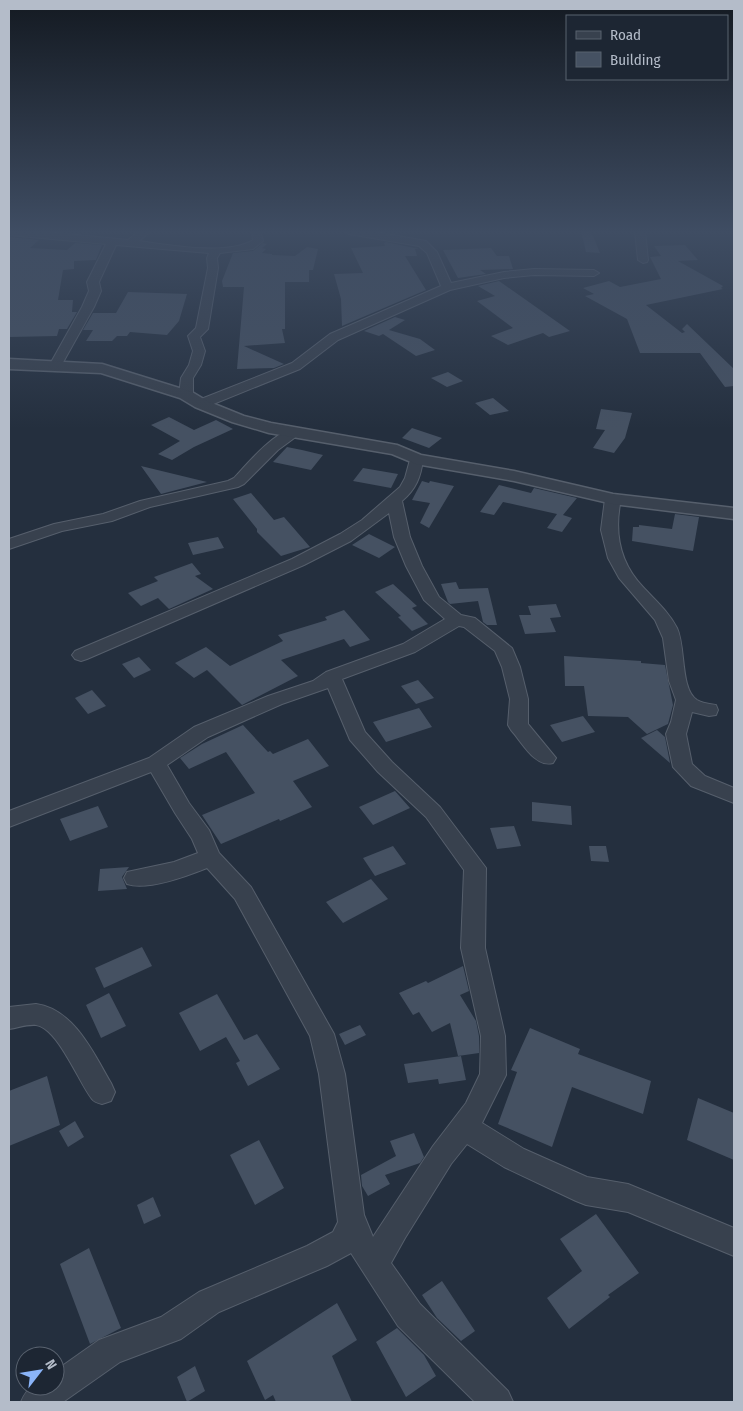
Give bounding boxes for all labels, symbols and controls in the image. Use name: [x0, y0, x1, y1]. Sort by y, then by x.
legend: [566, 15, 728, 80]
text: Road: [610, 26, 641, 44]
text: Building: [610, 51, 661, 69]
north arrow: [15, 1346, 65, 1396]
text: N: [41, 1357, 60, 1373]

